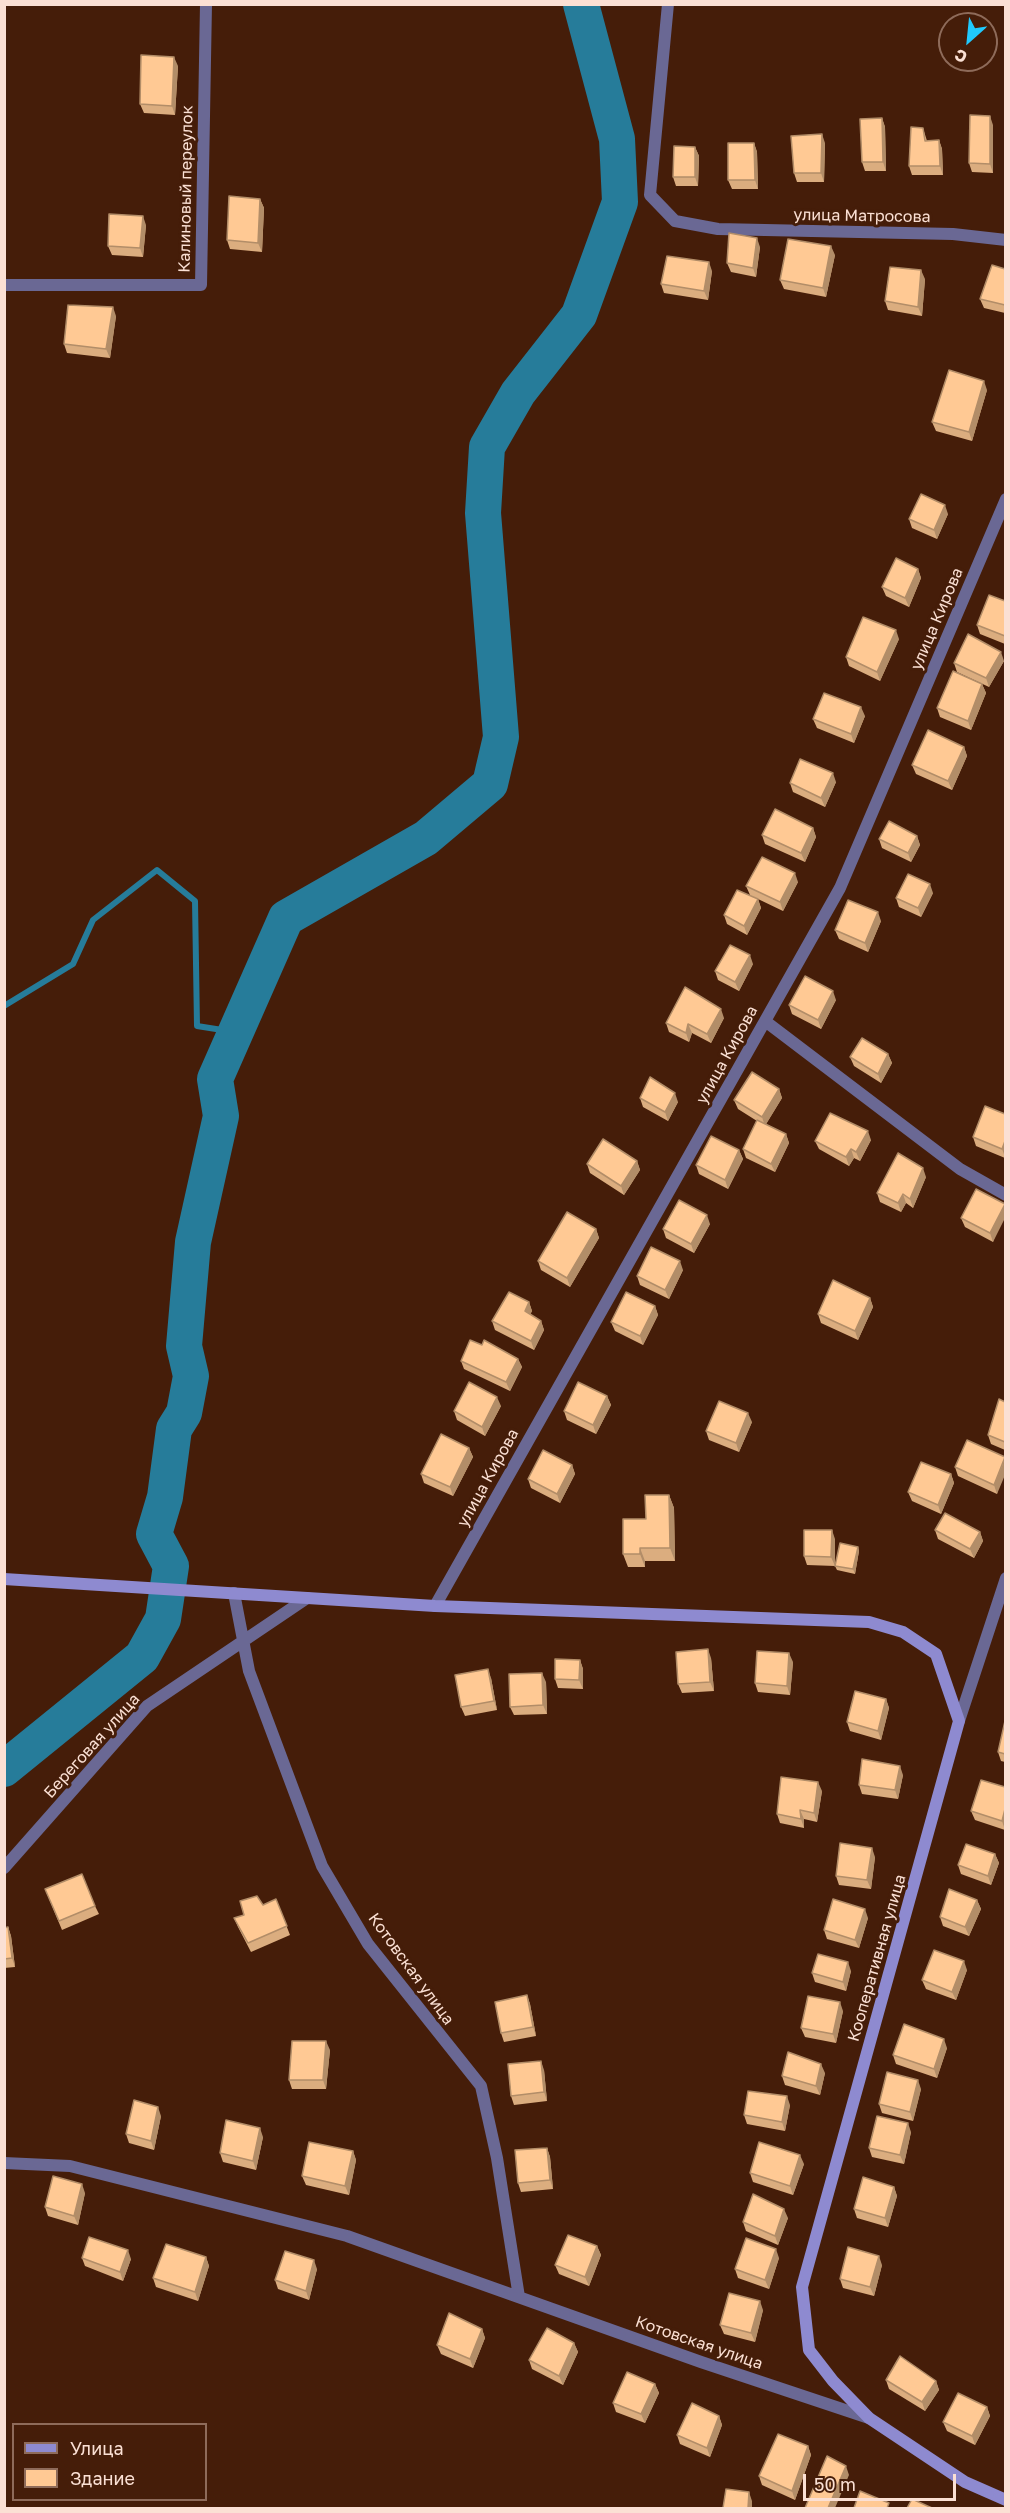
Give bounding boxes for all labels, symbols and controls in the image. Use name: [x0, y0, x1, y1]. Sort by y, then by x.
north arrow: [938, 12, 998, 72]
text: С: [951, 45, 970, 68]
street label: Калиновый переулок: [175, 105, 197, 273]
street label: улица Матросова: [793, 205, 931, 227]
street label: улица Кирова: [907, 565, 967, 673]
street label: улица Кирова: [692, 1003, 762, 1107]
street label: улица Кирова: [453, 1426, 523, 1530]
street label: Береговая улица: [40, 1690, 144, 1802]
street label: Кооперативная улица: [844, 1872, 910, 2044]
street label: Котовская улица: [364, 1909, 458, 2029]
street label: Котовская улица: [633, 2312, 765, 2374]
legend: [12, 2423, 207, 2501]
text: Улица: [70, 2437, 124, 2459]
scale bar: [806, 2462, 959, 2500]
text: Здание: [70, 2467, 135, 2489]
text: 50 m: [814, 2473, 856, 2495]

